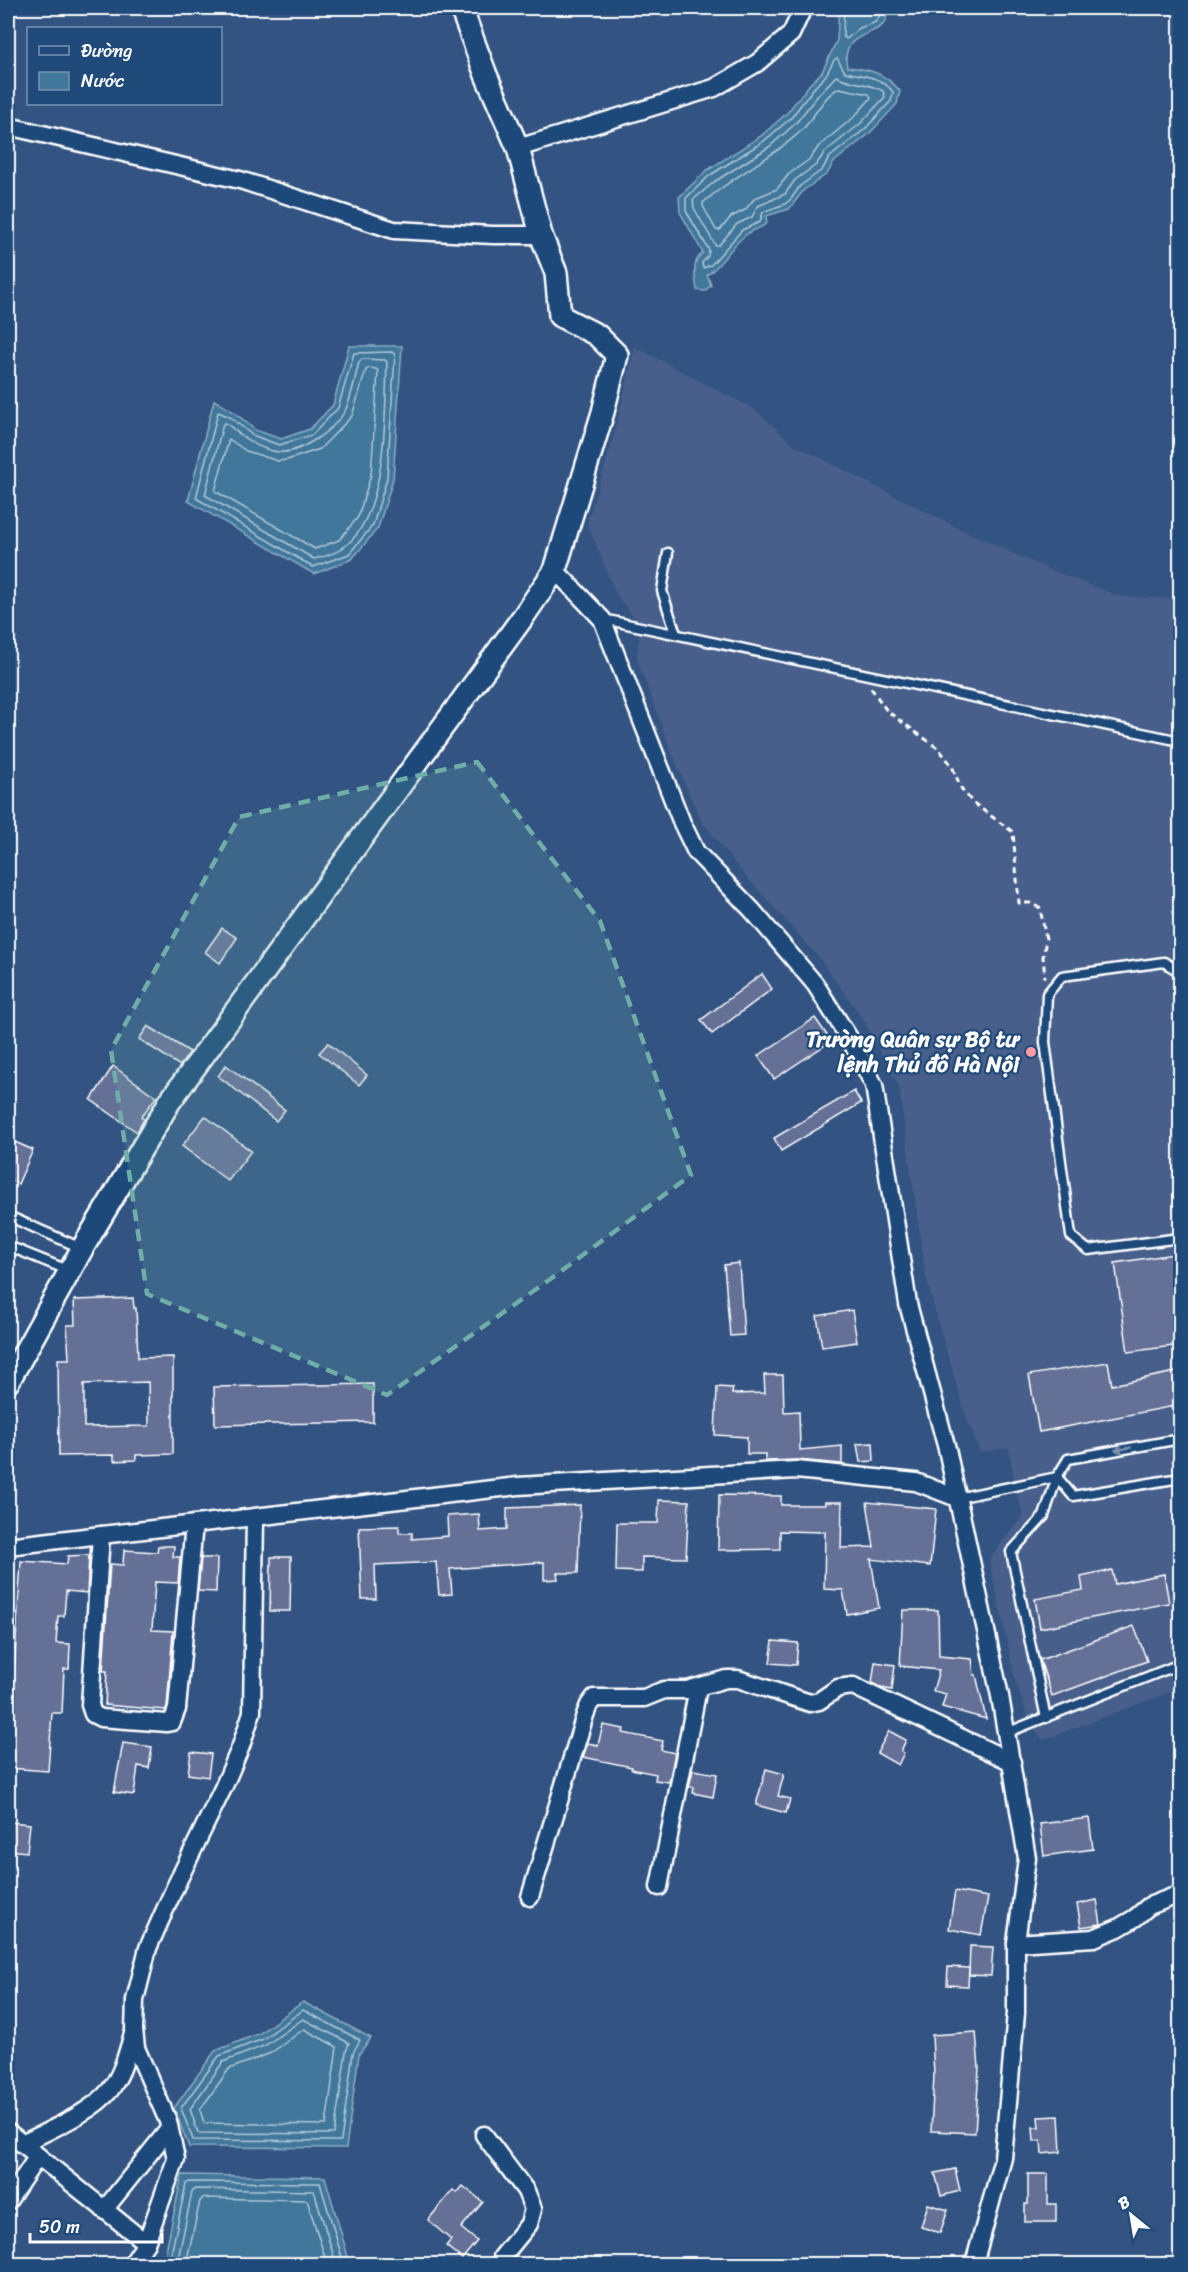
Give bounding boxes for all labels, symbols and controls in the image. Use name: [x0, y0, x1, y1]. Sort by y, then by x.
legend: [27, 27, 222, 105]
text: Đường: [81, 35, 132, 67]
text: Nước: [81, 65, 124, 97]
place label: Trường Quân sự Bộ tư lệnh Thủ đô Hà Nội: [806, 1020, 1021, 1084]
marker: Trường Quân sự Bộ tư lệnh Thủ đô Hà Nội: [1024, 1045, 1038, 1059]
one-way arrow: [1113, 1445, 1132, 1454]
north arrow: [1101, 2185, 1161, 2245]
text: B: [1112, 2187, 1136, 2218]
scale bar: [30, 2206, 162, 2244]
text: 50 m: [39, 2211, 80, 2243]

